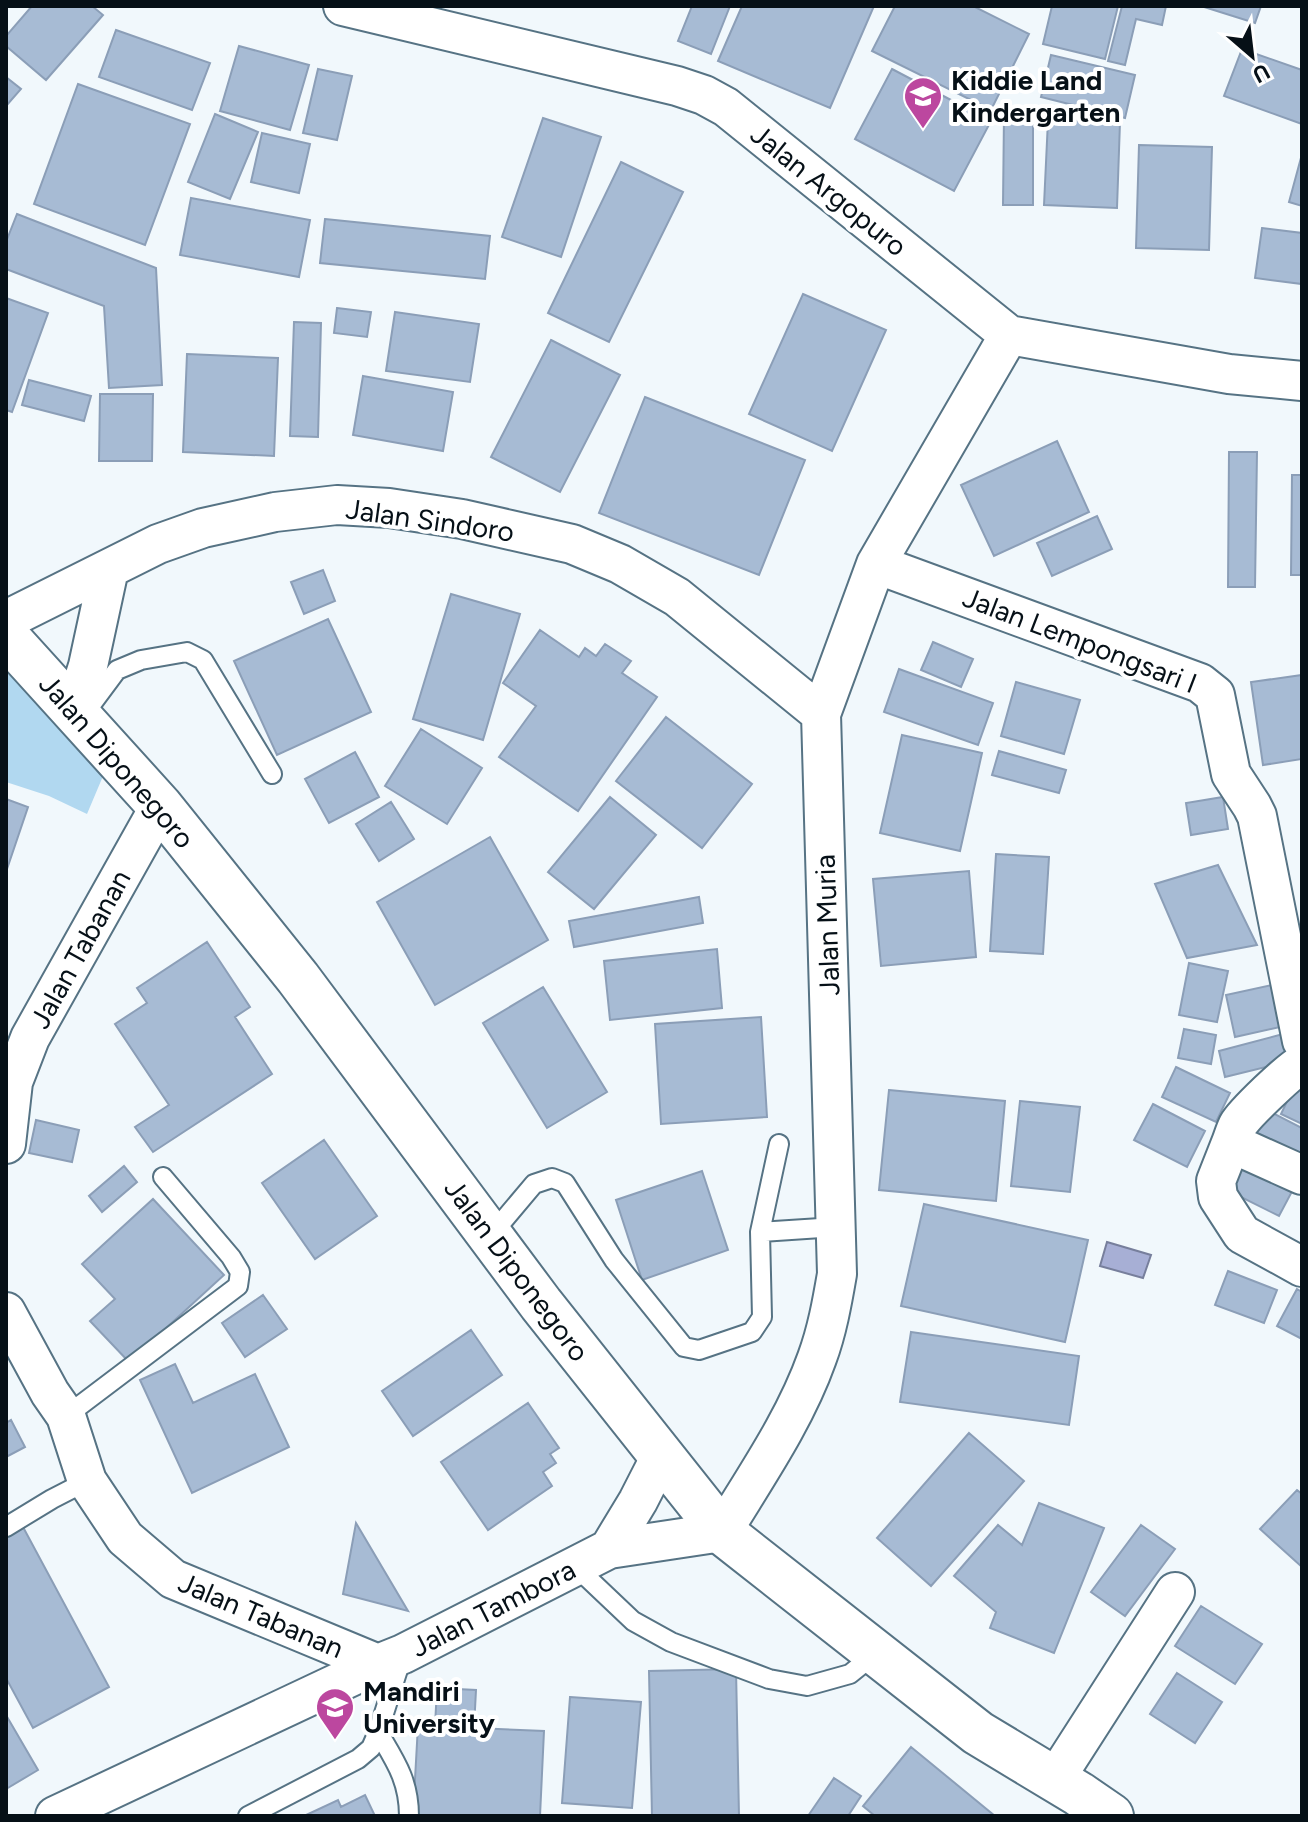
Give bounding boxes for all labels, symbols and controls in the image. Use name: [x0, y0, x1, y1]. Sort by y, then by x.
north arrow: [1212, 16, 1292, 96]
text: U: [1248, 58, 1274, 89]
place label: Kiddie Land Kindergarten: [951, 63, 1120, 129]
school or university icon: Kiddie Land Kindergarten: [902, 75, 944, 130]
street label: Jalan Argopuro: [744, 117, 914, 263]
street label: Jalan Sindoro: [344, 491, 516, 549]
street label: Jalan Lempongsari I: [958, 580, 1202, 700]
street label: Jalan Diponegoro: [32, 667, 202, 855]
street label: Jalan Muria: [808, 854, 846, 996]
street label: Jalan Tabanan: [22, 864, 138, 1034]
street label: Jalan Diponegoro: [437, 1172, 597, 1368]
street label: Jalan Tambora: [405, 1552, 581, 1664]
street label: Jalan Tabanan: [173, 1565, 349, 1665]
place label: Mandiri University: [363, 1674, 496, 1740]
school or university icon: Mandiri University: [314, 1686, 356, 1741]

